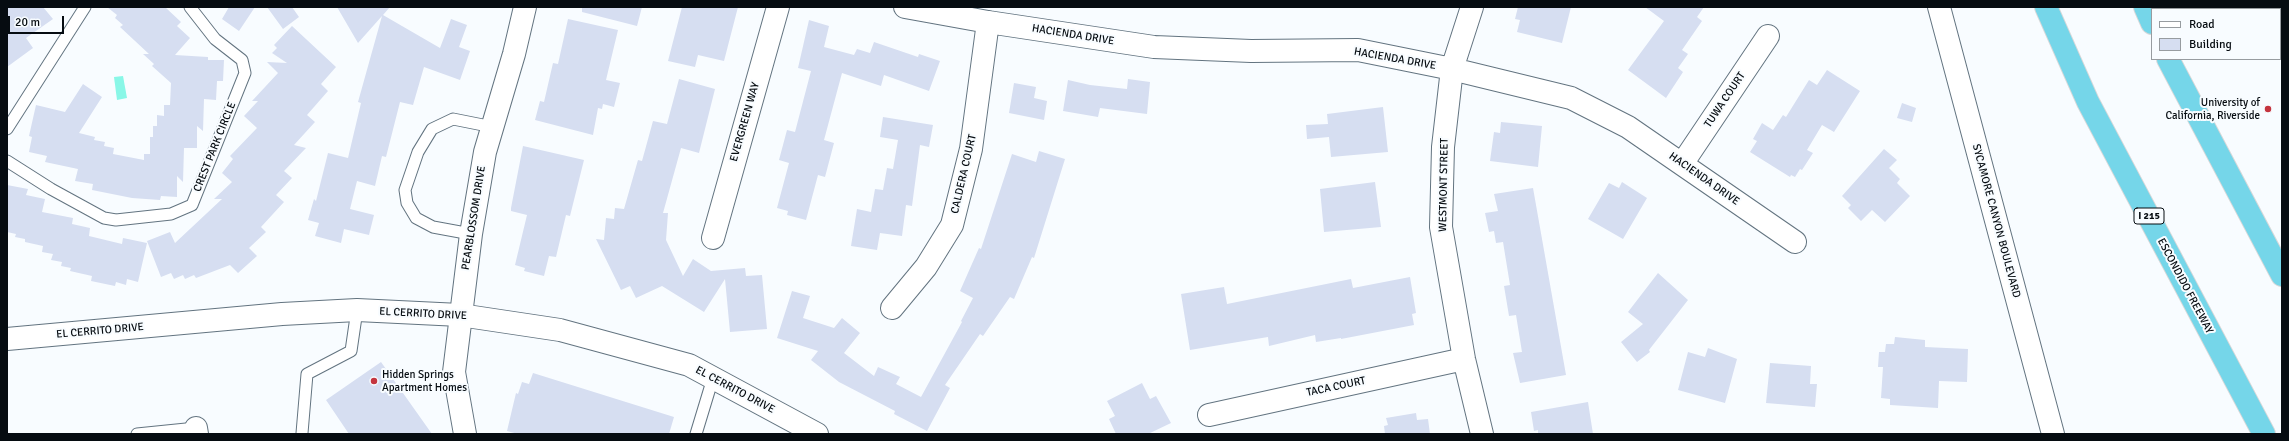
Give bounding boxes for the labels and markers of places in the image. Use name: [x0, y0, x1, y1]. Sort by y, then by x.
place label: University of California, Riverside: [2165, 96, 2260, 122]
marker: University of California, Riverside: [2263, 104, 2273, 114]
place label: Hidden Springs Apartment Homes: [382, 368, 467, 394]
marker: Hidden Springs Apartment Homes: [369, 376, 379, 386]

